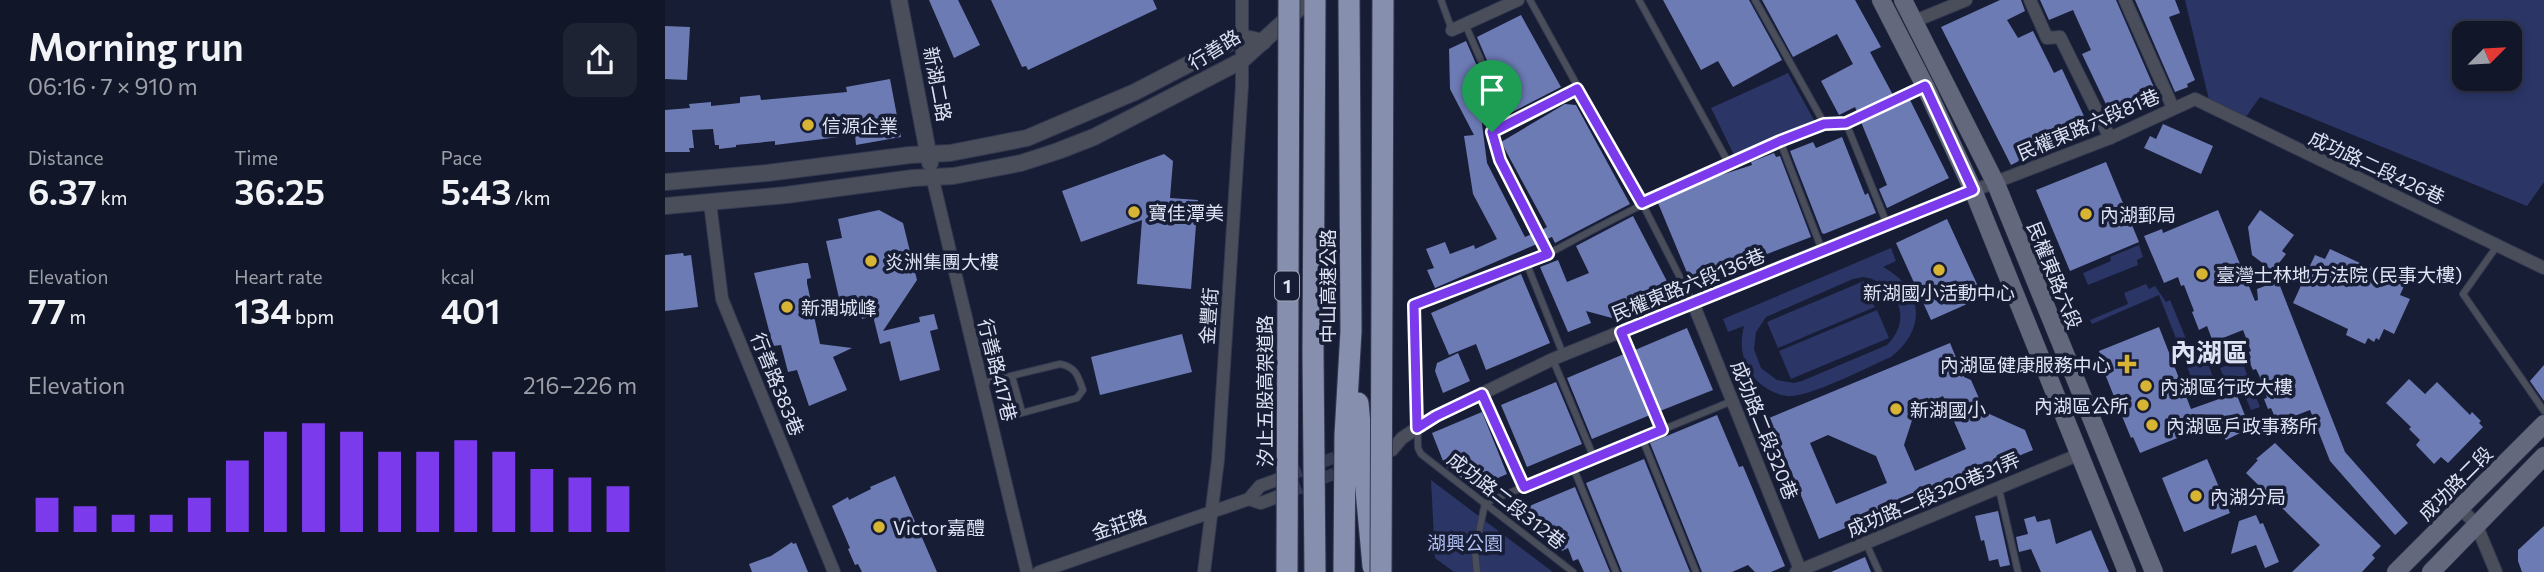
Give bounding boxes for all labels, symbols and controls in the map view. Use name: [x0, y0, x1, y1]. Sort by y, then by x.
north arrow: [2452, 21, 2522, 91]
map controls: [2452, 21, 2522, 91]
text: Morning run: [28, 22, 244, 69]
button: share: [563, 23, 637, 97]
street label: 行善路: [1184, 24, 1244, 74]
street label: 新湖二路: [919, 44, 957, 124]
pin: [1462, 60, 1522, 132]
icon: arrive: [1473, 71, 1511, 109]
text: 06:16 · 7 × 910 m: [28, 72, 198, 100]
street label: 民權東路六段81巷: [2013, 84, 2163, 164]
place label: 信源企業: [822, 114, 898, 137]
marker: 信源企業: [800, 117, 816, 133]
street label: 成功路二段426巷: [2305, 125, 2449, 209]
text: Distance: [28, 146, 104, 169]
text: Time: [234, 146, 278, 169]
text: Pace: [441, 146, 482, 169]
text: 6.37: [28, 169, 97, 212]
text: 36:25: [234, 169, 325, 212]
text: 5:43: [441, 169, 511, 212]
text: km: [97, 186, 127, 209]
text: /km: [511, 186, 550, 209]
place label: 寶佳潭美: [1148, 201, 1224, 224]
place label: 內湖郵局: [2100, 203, 2176, 226]
marker: 寶佳潭美: [1126, 204, 1142, 220]
marker: 內湖郵局: [2078, 206, 2094, 222]
street label: 民權東路六段: [2023, 218, 2087, 332]
street label: 中山高速公路: [1316, 229, 1339, 343]
street label: 民權東路六段136巷: [1608, 243, 1768, 325]
place label: 炎洲集團大樓: [885, 250, 999, 273]
marker: 炎洲集團大樓: [863, 253, 879, 269]
marker: 新湖國小活動中心: [1931, 262, 1947, 278]
place label: 臺灣士林地方法院 (民事大樓): [2216, 263, 2462, 286]
text: Elevation: [28, 265, 108, 288]
text: Heart rate: [234, 265, 323, 288]
text: kcal: [441, 265, 475, 288]
marker: 臺灣士林地方法院 (民事大樓): [2194, 266, 2210, 282]
road number: 1: [1275, 272, 1299, 300]
place label: 新湖國小活動中心: [1863, 281, 2015, 304]
street label: 金豐街: [1195, 287, 1221, 345]
text: 77: [28, 288, 66, 331]
text: 134: [234, 288, 291, 331]
text: 401: [441, 288, 501, 331]
place label: 新潤城峰: [801, 296, 877, 319]
marker: 新潤城峰: [779, 299, 795, 315]
text: m: [66, 305, 86, 328]
text: bpm: [291, 305, 334, 328]
street label: 汐止五股高架道路: [1253, 315, 1276, 467]
street label: 行善路417巷: [974, 316, 1022, 424]
street label: 行善路383巷: [747, 329, 809, 439]
district label: 內湖區: [2170, 336, 2248, 367]
place label: 內湖區健康服務中心: [1940, 353, 2111, 376]
marker: 內湖區健康服務中心: [2117, 354, 2137, 374]
street label: 成功路二段320巷: [1727, 357, 1803, 503]
text: Elevation: [28, 371, 125, 399]
text: 216–226 m: [523, 371, 637, 399]
place label: 內湖區行政大樓: [2160, 375, 2293, 398]
marker: 內湖區行政大樓: [2138, 378, 2154, 394]
place label: 內湖區公所: [2034, 394, 2129, 417]
marker: 內湖區公所: [2135, 397, 2151, 413]
place label: 新湖國小: [1910, 398, 1986, 421]
marker: 新湖國小: [1888, 401, 1904, 417]
place label: 內湖區戶政事務所: [2166, 414, 2318, 437]
marker: 內湖區戶政事務所: [2144, 417, 2160, 433]
street label: 成功路二段: [2413, 441, 2497, 525]
street label: 成功路二段312巷: [1443, 447, 1571, 553]
street label: 成功路二段320巷31弄: [1843, 447, 2023, 541]
place label: 內湖分局: [2210, 485, 2286, 508]
marker: 內湖分局: [2188, 488, 2204, 504]
street label: 金莊路: [1088, 504, 1150, 544]
place label: Victor嘉醴: [893, 516, 985, 539]
marker: Victor嘉醴: [871, 519, 887, 535]
park label: 湖興公園: [1427, 531, 1503, 554]

